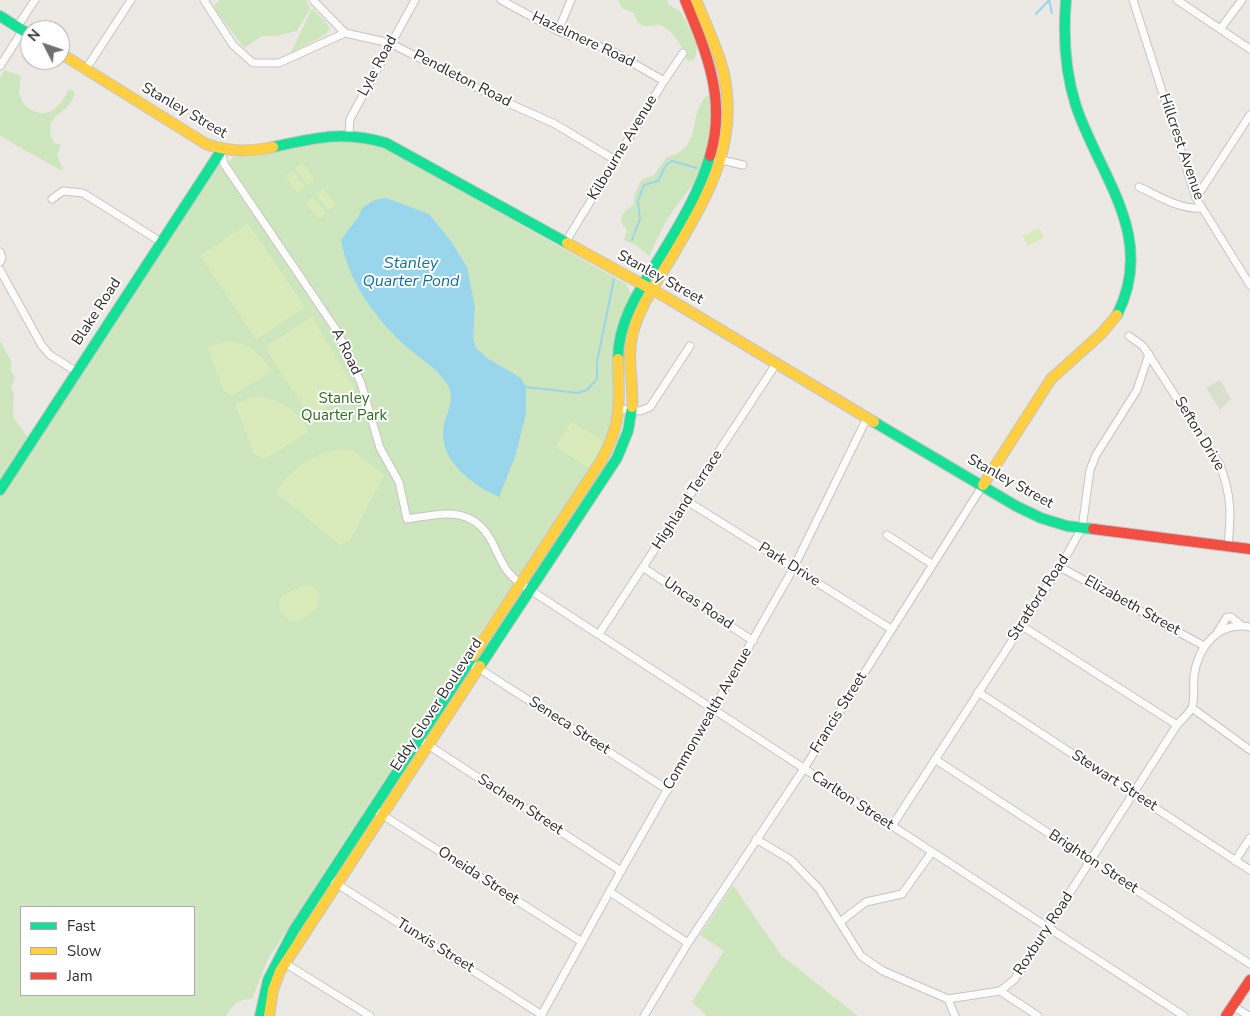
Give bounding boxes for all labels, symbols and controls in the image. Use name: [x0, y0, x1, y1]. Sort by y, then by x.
street label: Hazelmere Road: [529, 8, 637, 72]
north arrow: [20, 20, 70, 70]
text: N: [23, 25, 45, 46]
street label: Lyle Road: [354, 32, 402, 100]
street label: Pendleton Road: [410, 47, 514, 111]
street label: Stanley Street: [138, 79, 230, 143]
street label: Kilbourne Avenue: [584, 92, 662, 204]
street label: Hillcrest Avenue: [1154, 92, 1208, 202]
street label: Stanley Street: [614, 247, 706, 309]
water label: Stanley Quarter Pond: [363, 254, 459, 292]
street label: Blake Road: [69, 275, 125, 349]
street label: A Road: [327, 326, 365, 378]
park label: Stanley Quarter Park: [301, 390, 387, 425]
street label: Sefton Drive: [1170, 394, 1228, 474]
street label: Highland Terrace: [649, 447, 727, 553]
street label: Stanley Street: [964, 451, 1056, 513]
street label: Park Drive: [755, 539, 823, 591]
street label: Stratford Road: [1005, 552, 1073, 644]
street label: Elizabeth Street: [1081, 572, 1183, 640]
street label: Uncas Road: [660, 574, 736, 634]
street label: Eddy Glover Boulevard: [387, 635, 487, 775]
street label: Commonwealth Avenue: [660, 644, 756, 794]
street label: Francis Street: [807, 669, 871, 757]
street label: Seneca Street: [525, 693, 613, 759]
street label: Stewart Street: [1068, 747, 1160, 815]
street label: Carlton Street: [808, 768, 896, 834]
street label: Sachem Street: [474, 771, 566, 839]
street label: Brighton Street: [1045, 826, 1141, 898]
street label: Oneida Street: [434, 843, 522, 909]
street label: Roxbury Road: [1010, 889, 1078, 979]
legend: [20, 906, 195, 996]
street label: Tunxis Street: [393, 915, 477, 977]
text: Fast: [67, 916, 95, 936]
text: Slow: [67, 941, 101, 961]
text: Jam: [67, 966, 93, 986]

